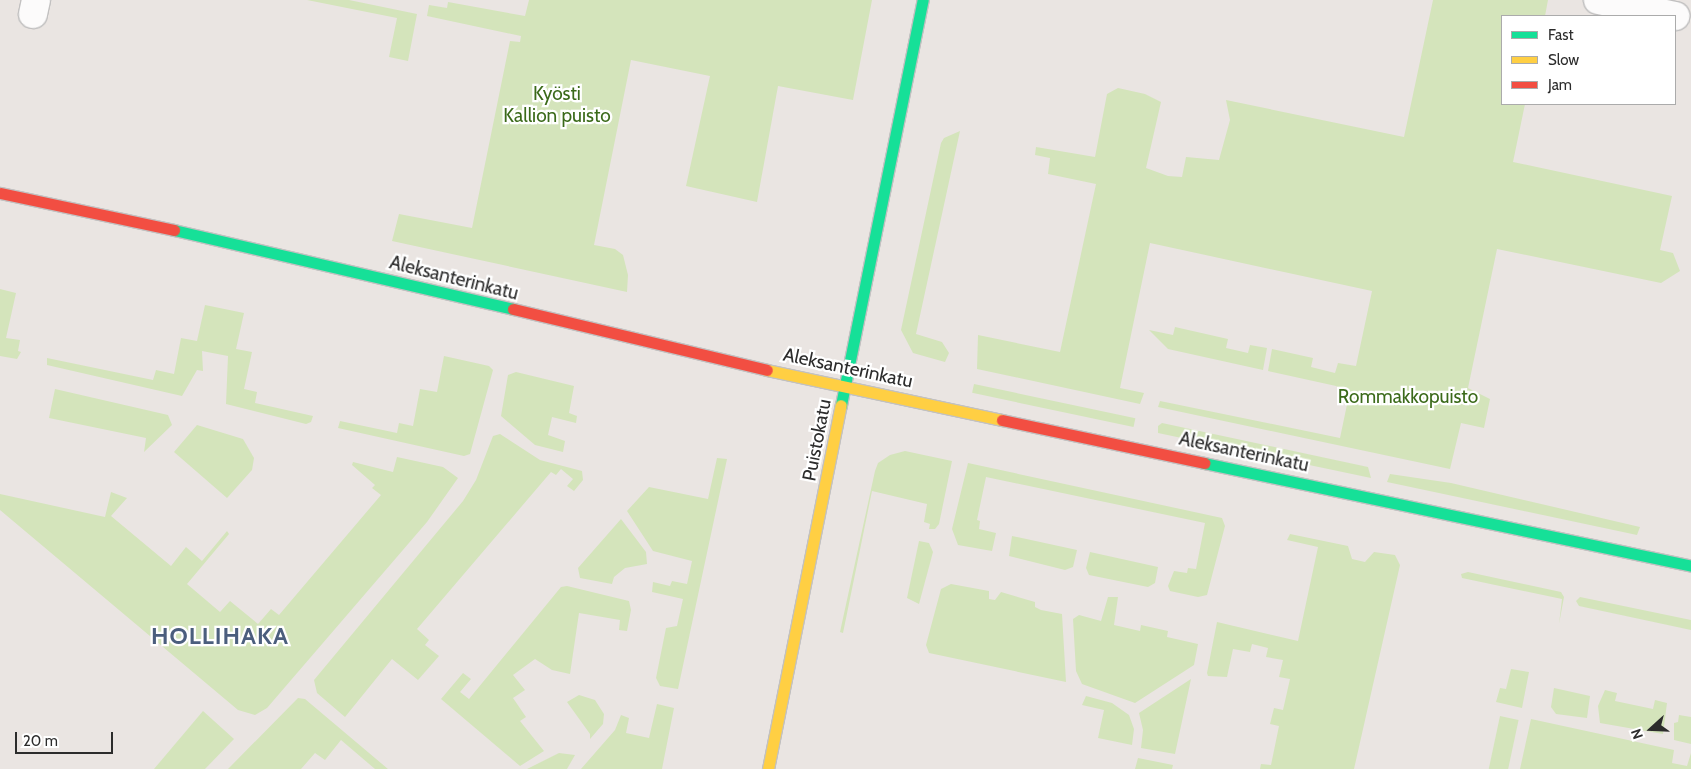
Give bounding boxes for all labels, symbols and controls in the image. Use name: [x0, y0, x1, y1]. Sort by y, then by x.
legend: [1501, 15, 1676, 105]
text: Fast: [1548, 26, 1573, 44]
text: Slow: [1548, 51, 1579, 69]
text: Jam: [1548, 76, 1572, 94]
park label: Kyösti Kallion puisto: [503, 83, 611, 127]
street label: Aleksanterinkatu: [387, 251, 521, 305]
street label: Aleksanterinkatu: [781, 343, 915, 393]
park label: Rommakkopuisto: [1338, 386, 1478, 408]
street label: Puistokatu: [798, 397, 836, 483]
street label: Aleksanterinkatu: [1177, 427, 1311, 477]
district label: HOLLIHAKA: [150, 622, 290, 650]
north arrow: [1626, 704, 1676, 754]
scale bar: [18, 722, 115, 754]
text: N: [1627, 726, 1647, 742]
text: 20 m: [23, 732, 58, 750]

